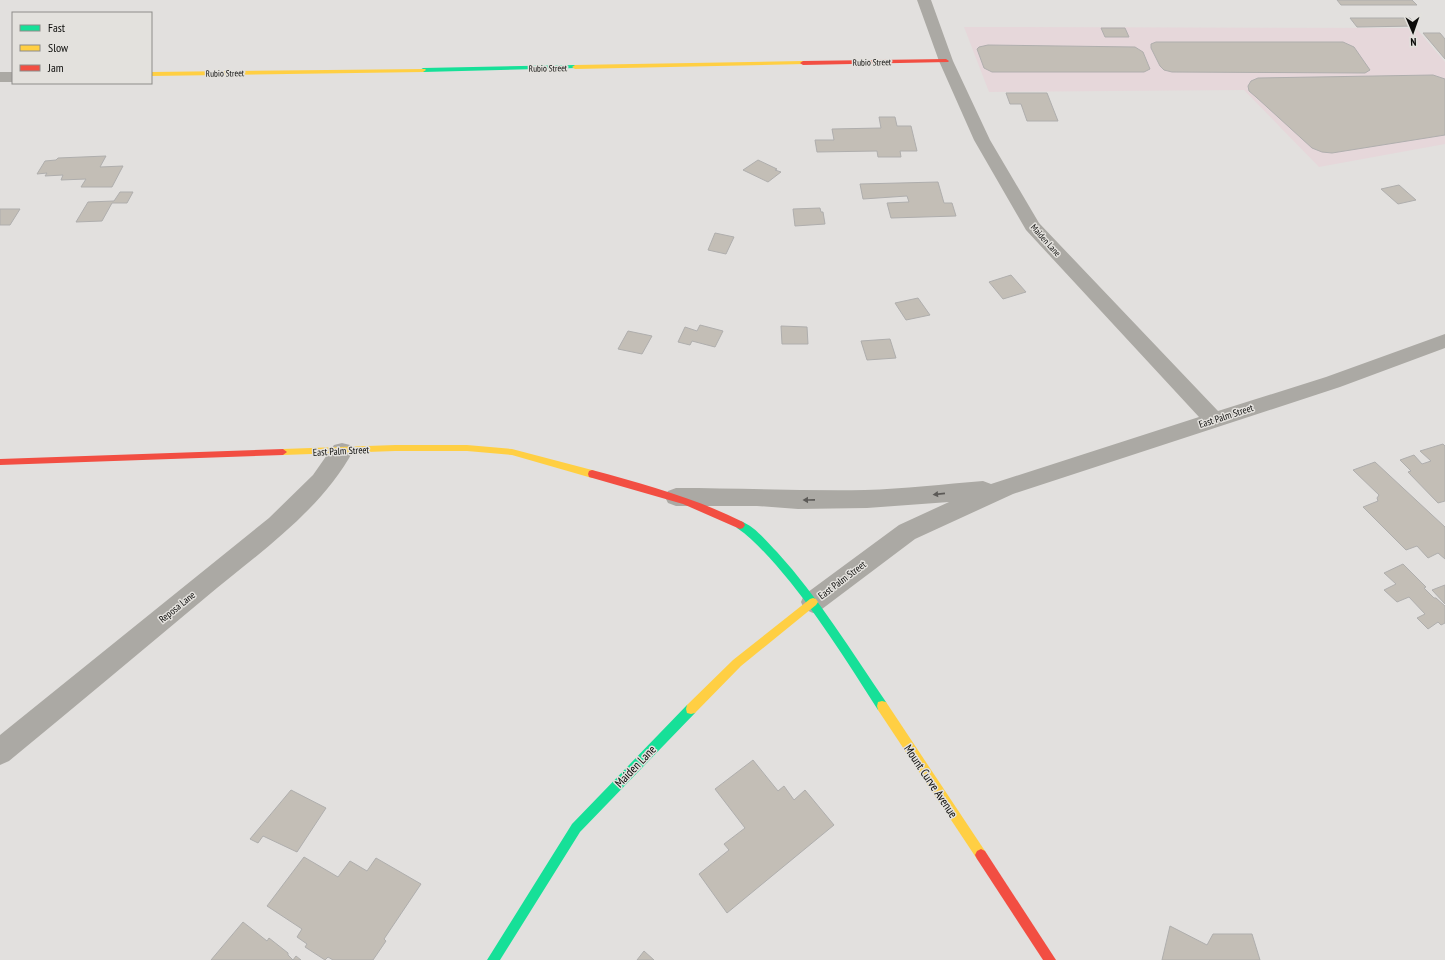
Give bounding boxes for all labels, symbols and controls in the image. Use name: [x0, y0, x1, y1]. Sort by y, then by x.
legend: [12, 12, 152, 84]
north arrow: [1393, 12, 1433, 52]
text: Fast: [48, 20, 66, 35]
text: N: [1410, 35, 1417, 49]
text: Slow: [48, 40, 69, 55]
street label: Rubio Street: [853, 56, 892, 68]
text: Jam: [47, 60, 64, 75]
street label: Rubio Street: [529, 62, 568, 74]
street label: Rubio Street: [206, 67, 245, 79]
street label: Maiden Lane: [1029, 222, 1064, 259]
street label: East Palm Street: [1197, 401, 1255, 431]
street label: East Palm Street: [312, 443, 370, 459]
one-way arrow: [933, 491, 945, 497]
one-way arrow: [802, 497, 815, 503]
street label: East Palm Street: [816, 558, 869, 602]
street label: Reposa Lane: [156, 588, 198, 626]
street label: Maiden Lane: [611, 742, 659, 790]
street label: Mount Curve Avenue: [901, 742, 961, 821]

